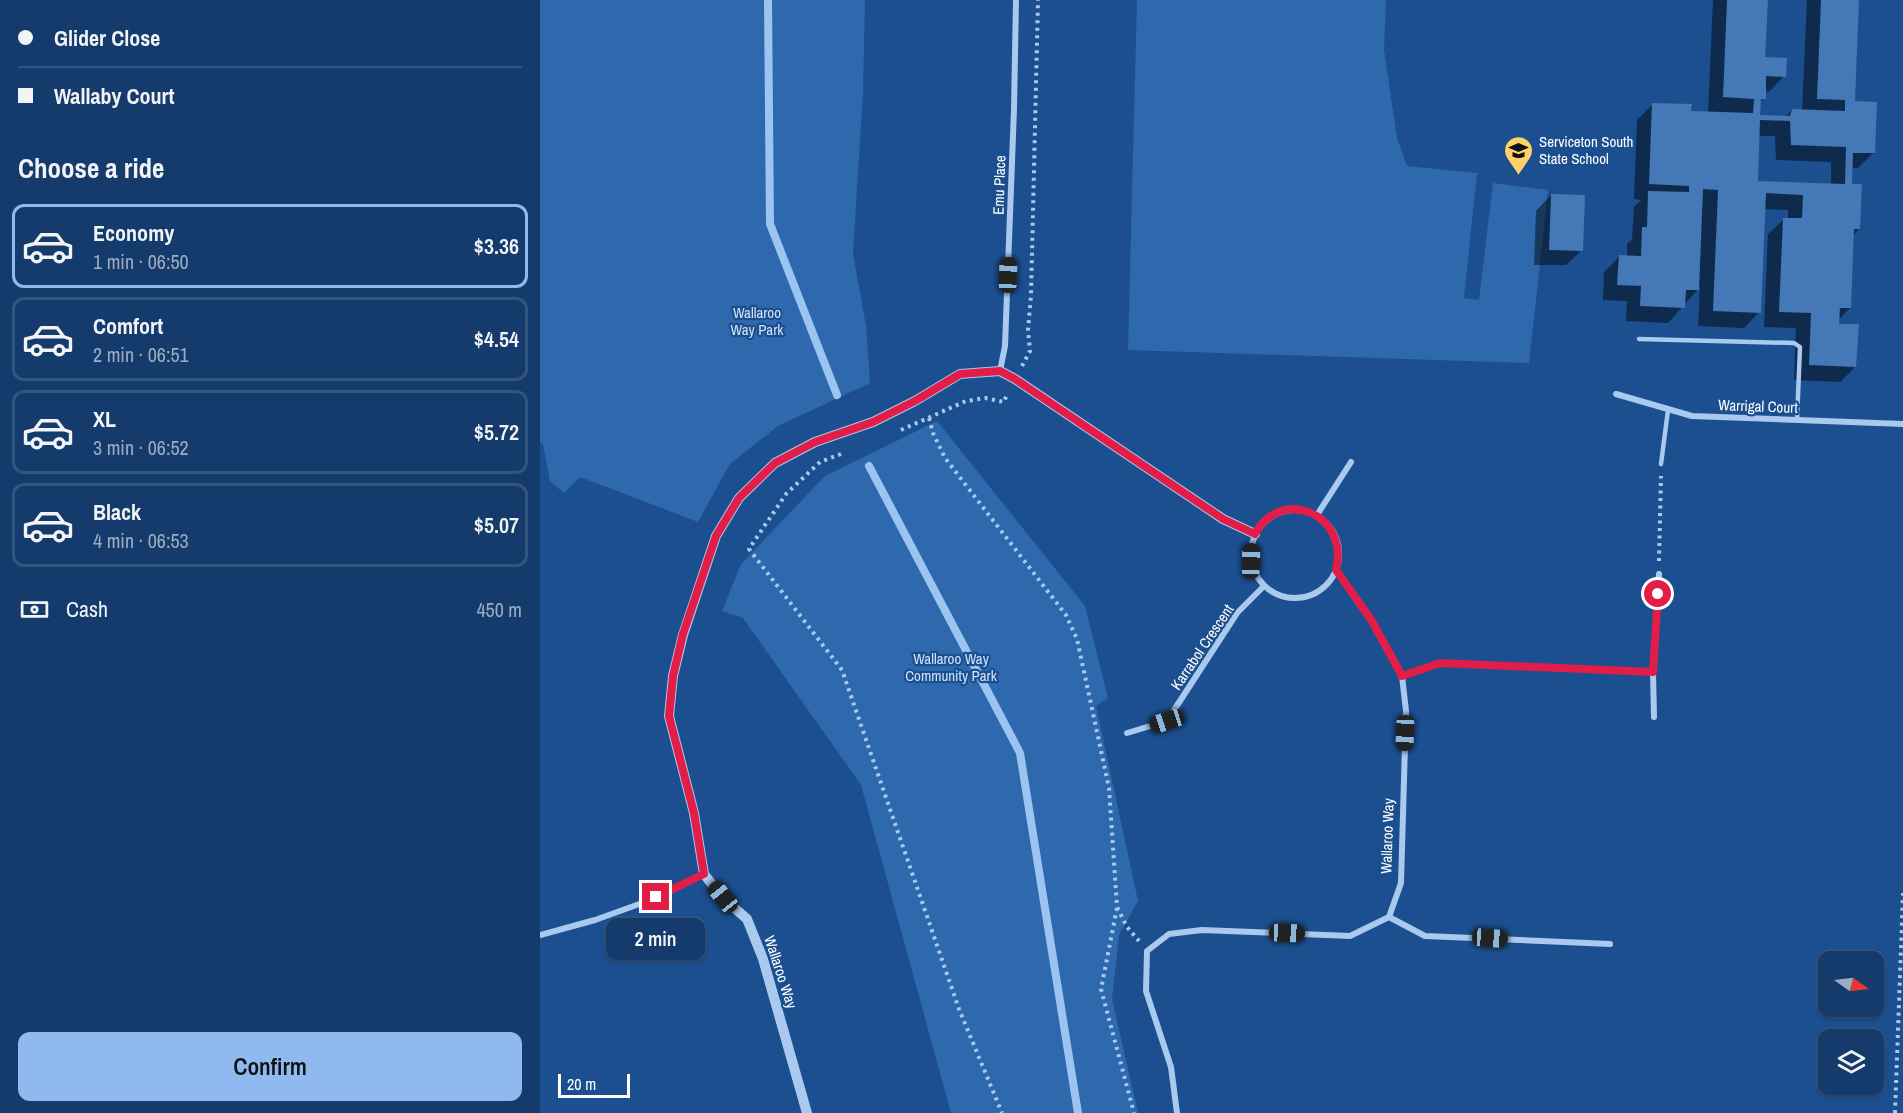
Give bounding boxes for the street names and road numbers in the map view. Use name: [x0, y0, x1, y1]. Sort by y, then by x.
street label: Emu Place: [987, 155, 1011, 215]
street label: Warrigal Court: [1718, 394, 1799, 418]
street label: Karrabol Crescent: [1166, 600, 1239, 694]
street label: Wallaroo Way: [1375, 797, 1399, 874]
street label: Wallaroo Way: [759, 933, 803, 1012]

